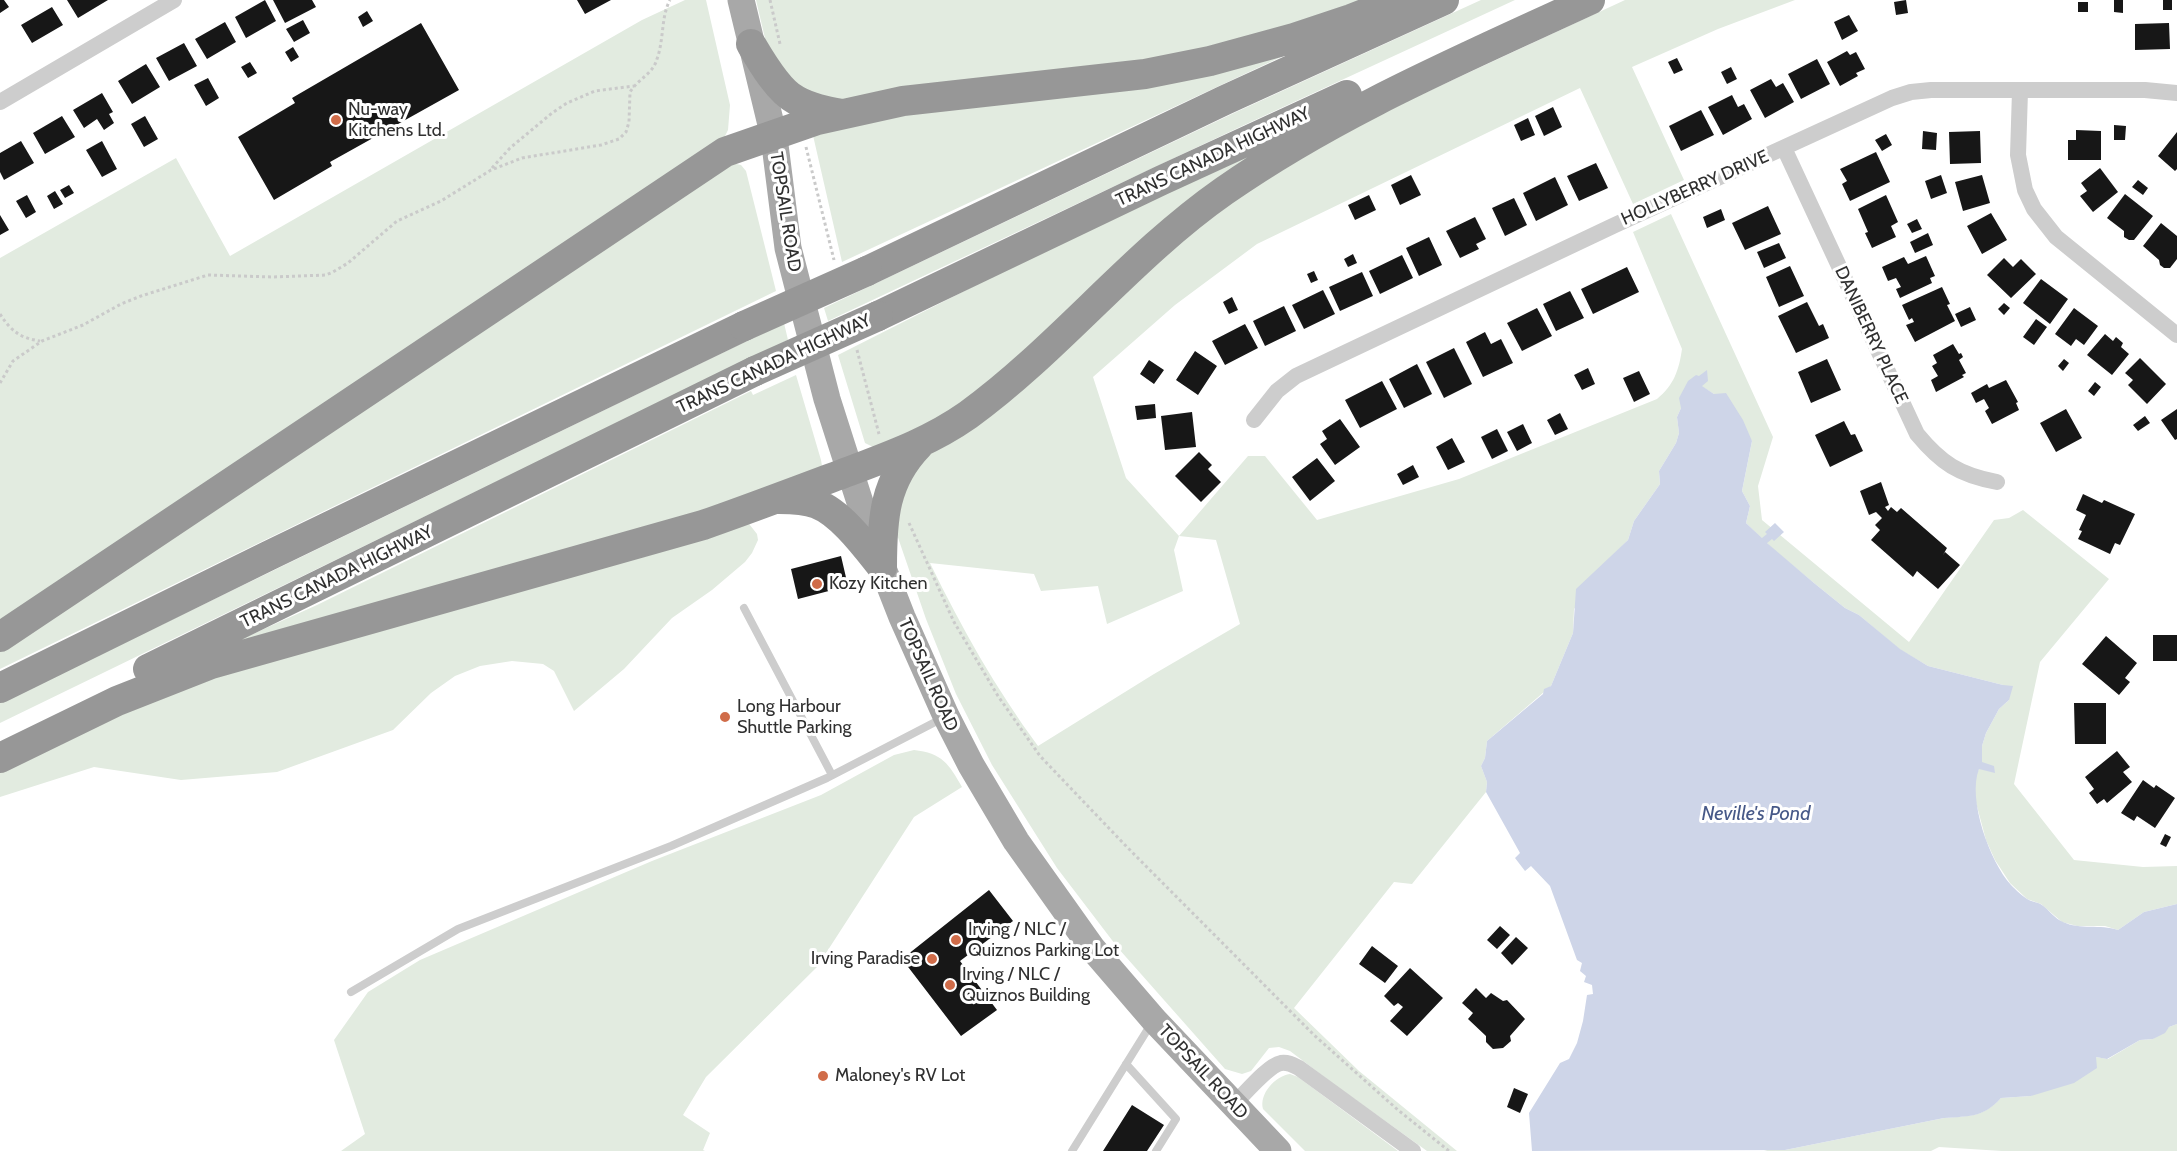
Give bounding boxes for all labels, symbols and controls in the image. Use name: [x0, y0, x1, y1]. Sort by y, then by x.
place label: Nu-way Kitchens Ltd.: [348, 99, 445, 142]
street label: TRANS CANADA HIGHWAY: [1113, 103, 1313, 211]
marker: Nu-way Kitchens Ltd.: [329, 113, 343, 127]
street label: HOLLYBERRY DRIVE: [1618, 146, 1772, 230]
street label: TOPSAIL ROAD: [765, 150, 805, 274]
street label: DANIBERRY PLACE: [1830, 263, 1912, 407]
street label: TRANS CANADA HIGHWAY: [674, 310, 874, 418]
street label: TRANS CANADA HIGHWAY: [237, 521, 437, 633]
place label: Kozy Kitchen: [829, 573, 928, 595]
marker: Kozy Kitchen: [810, 577, 824, 591]
street label: TOPSAIL ROAD: [893, 615, 963, 735]
place label: Long Harbour Shuttle Parking: [737, 696, 851, 738]
marker: Long Harbour Shuttle Parking: [718, 710, 732, 724]
water label: Neville's Pond: [1701, 802, 1811, 826]
place label: Irving / NLC / Quiznos Parking Lot: [968, 919, 1119, 962]
marker: Irving / NLC / Quiznos Parking Lot: [949, 933, 963, 947]
place label: Irving Paradise: [811, 948, 920, 970]
marker: Irving Paradise: [925, 952, 939, 966]
place label: Irving / NLC / Quiznos Building: [962, 964, 1090, 1006]
marker: Irving / NLC / Quiznos Building: [943, 978, 957, 992]
street label: TOPSAIL ROAD: [1154, 1020, 1252, 1124]
place label: Maloney's RV Lot: [835, 1065, 965, 1087]
marker: Maloney's RV Lot: [816, 1069, 830, 1083]

